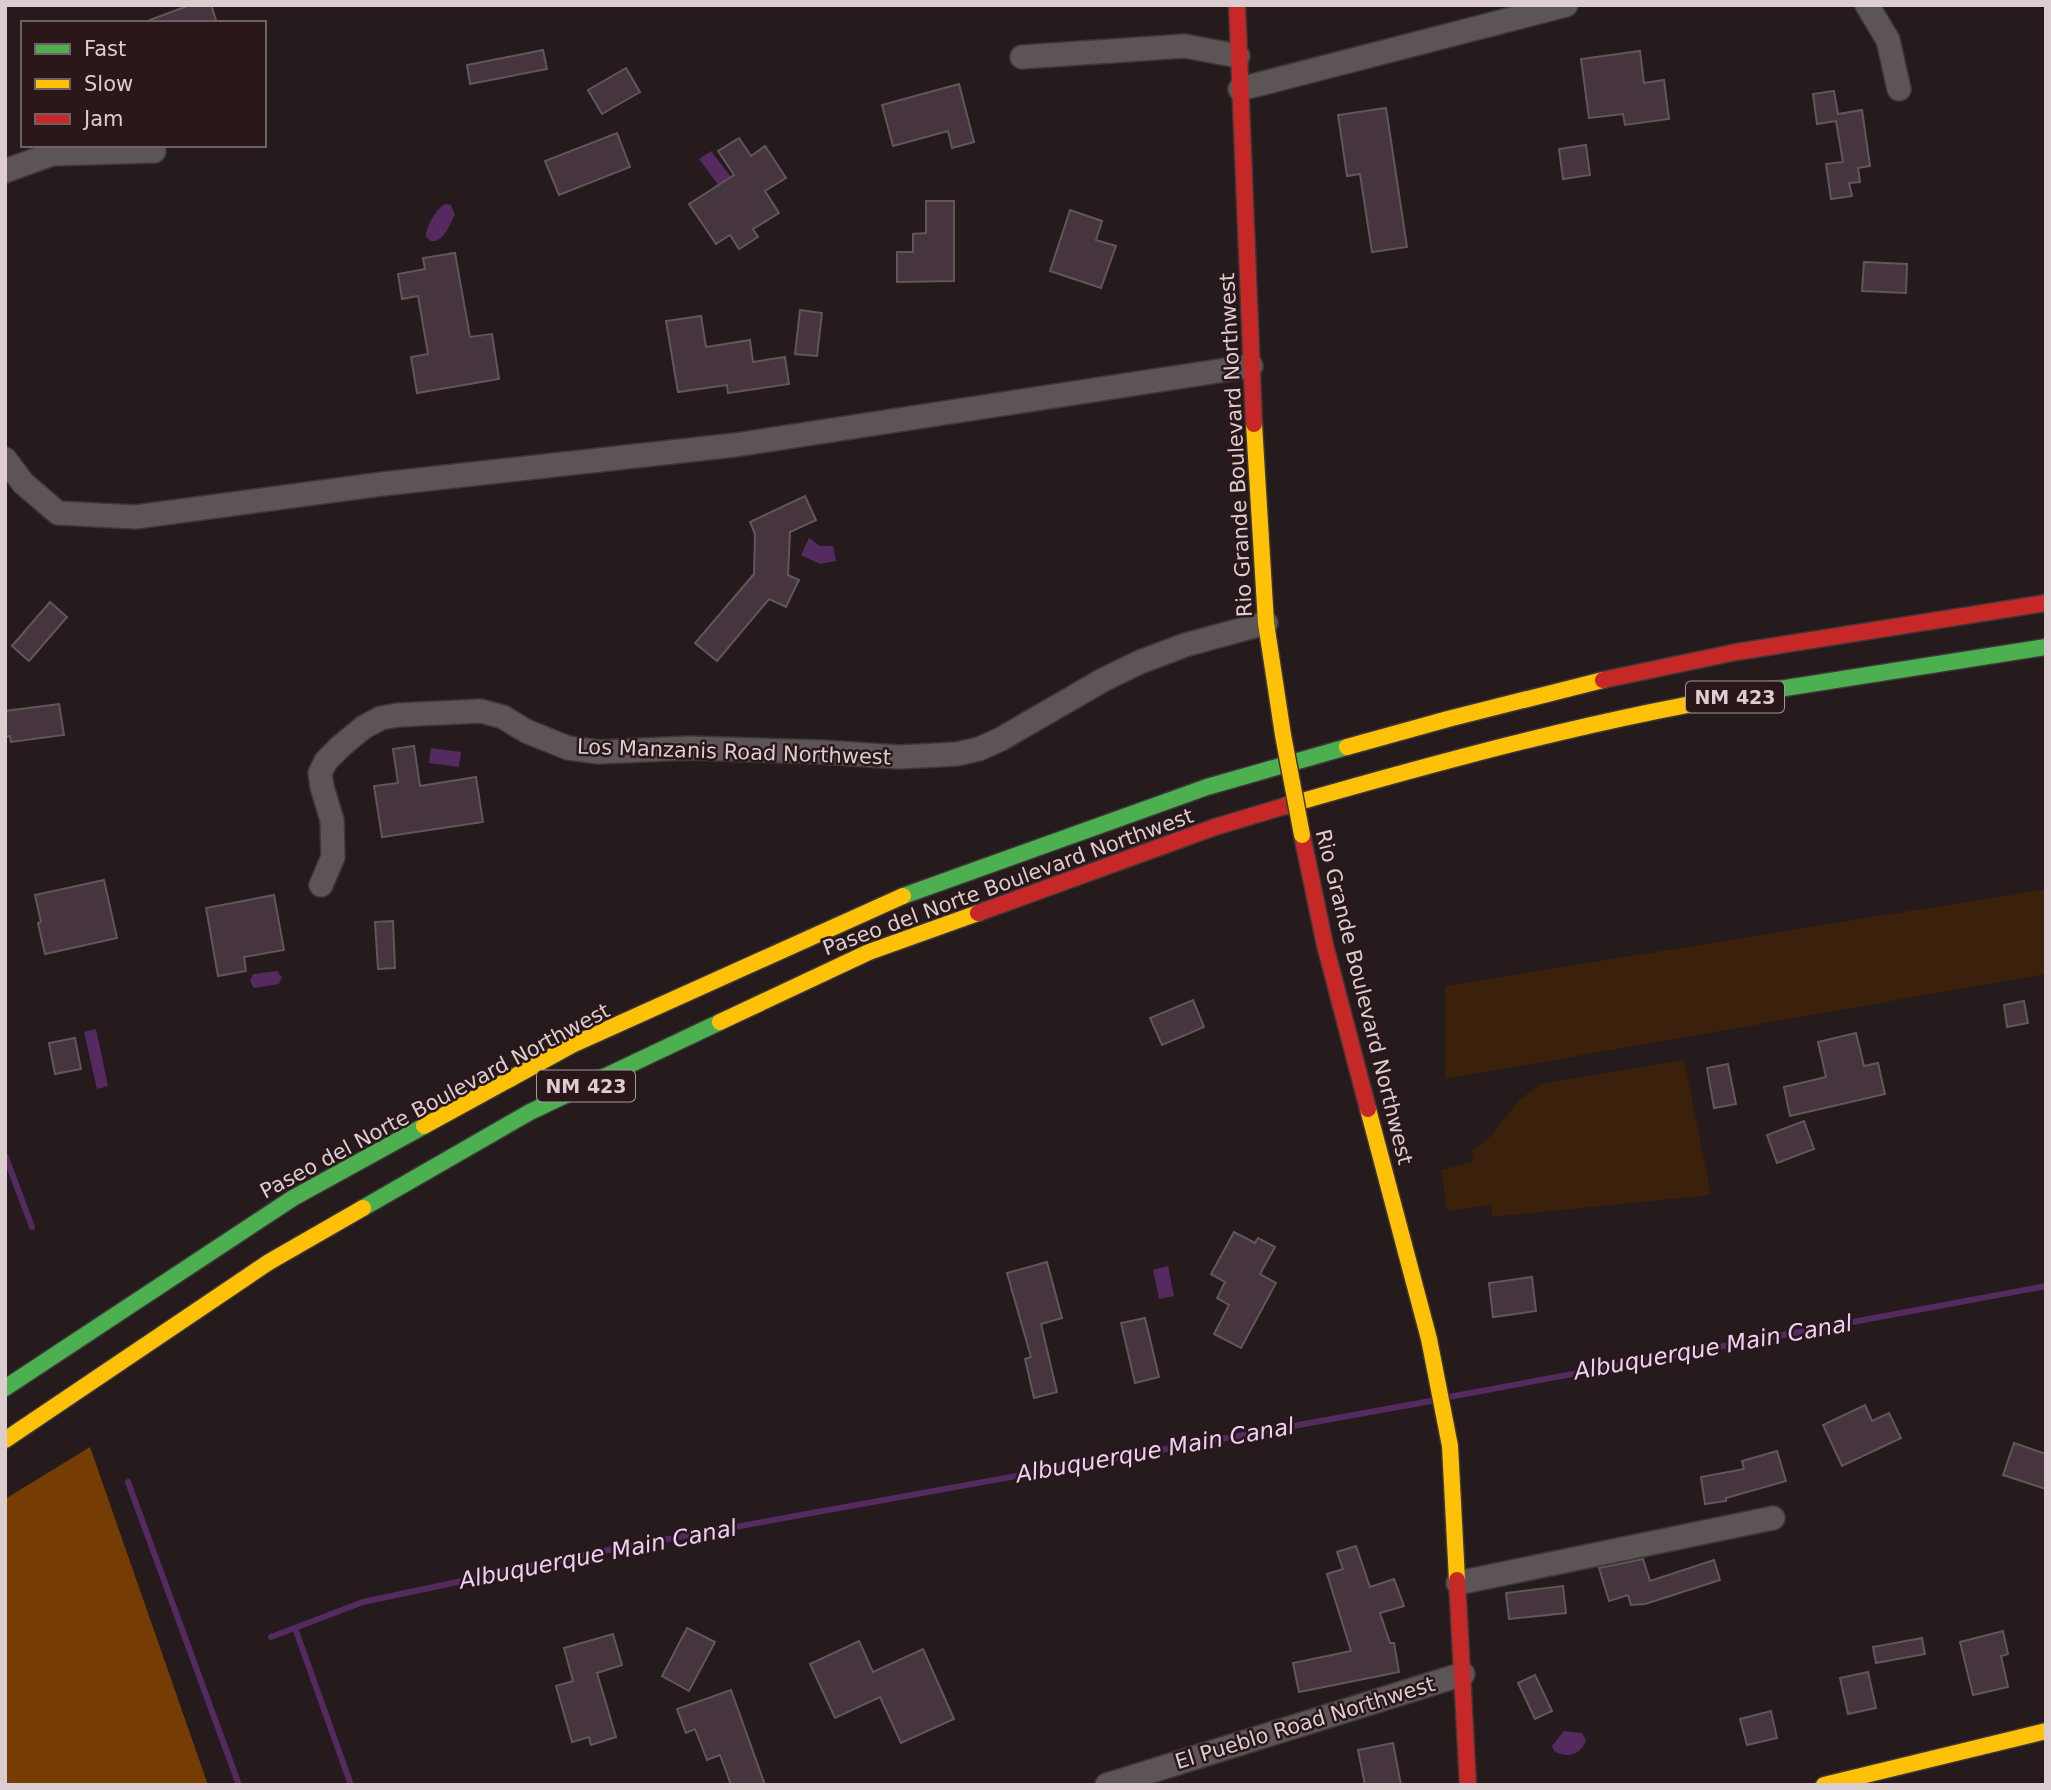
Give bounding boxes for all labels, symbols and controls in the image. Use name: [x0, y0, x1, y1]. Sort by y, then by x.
legend: [21, 21, 266, 147]
text: Fast: [84, 37, 126, 61]
text: Slow: [84, 72, 133, 96]
text: Jam: [82, 107, 124, 131]
street label: Rio Grande Boulevard Northwest: [1215, 272, 1257, 618]
road number: NM 423: [1686, 682, 1784, 712]
street label: Los Manzanis Road Northwest: [577, 735, 891, 769]
street label: Paseo del Norte Boulevard Northwest: [819, 804, 1197, 960]
street label: Rio Grande Boulevard Northwest: [1311, 827, 1417, 1167]
street label: Paseo del Norte Boulevard Northwest: [256, 998, 614, 1204]
road number: NM 423: [537, 1070, 635, 1102]
water label: Albuquerque Main Canal: [1570, 1310, 1855, 1385]
water label: Albuquerque Main Canal: [1012, 1413, 1297, 1488]
water label: Albuquerque Main Canal: [455, 1514, 740, 1594]
street label: El Pueblo Road Northwest: [1172, 1672, 1438, 1774]

